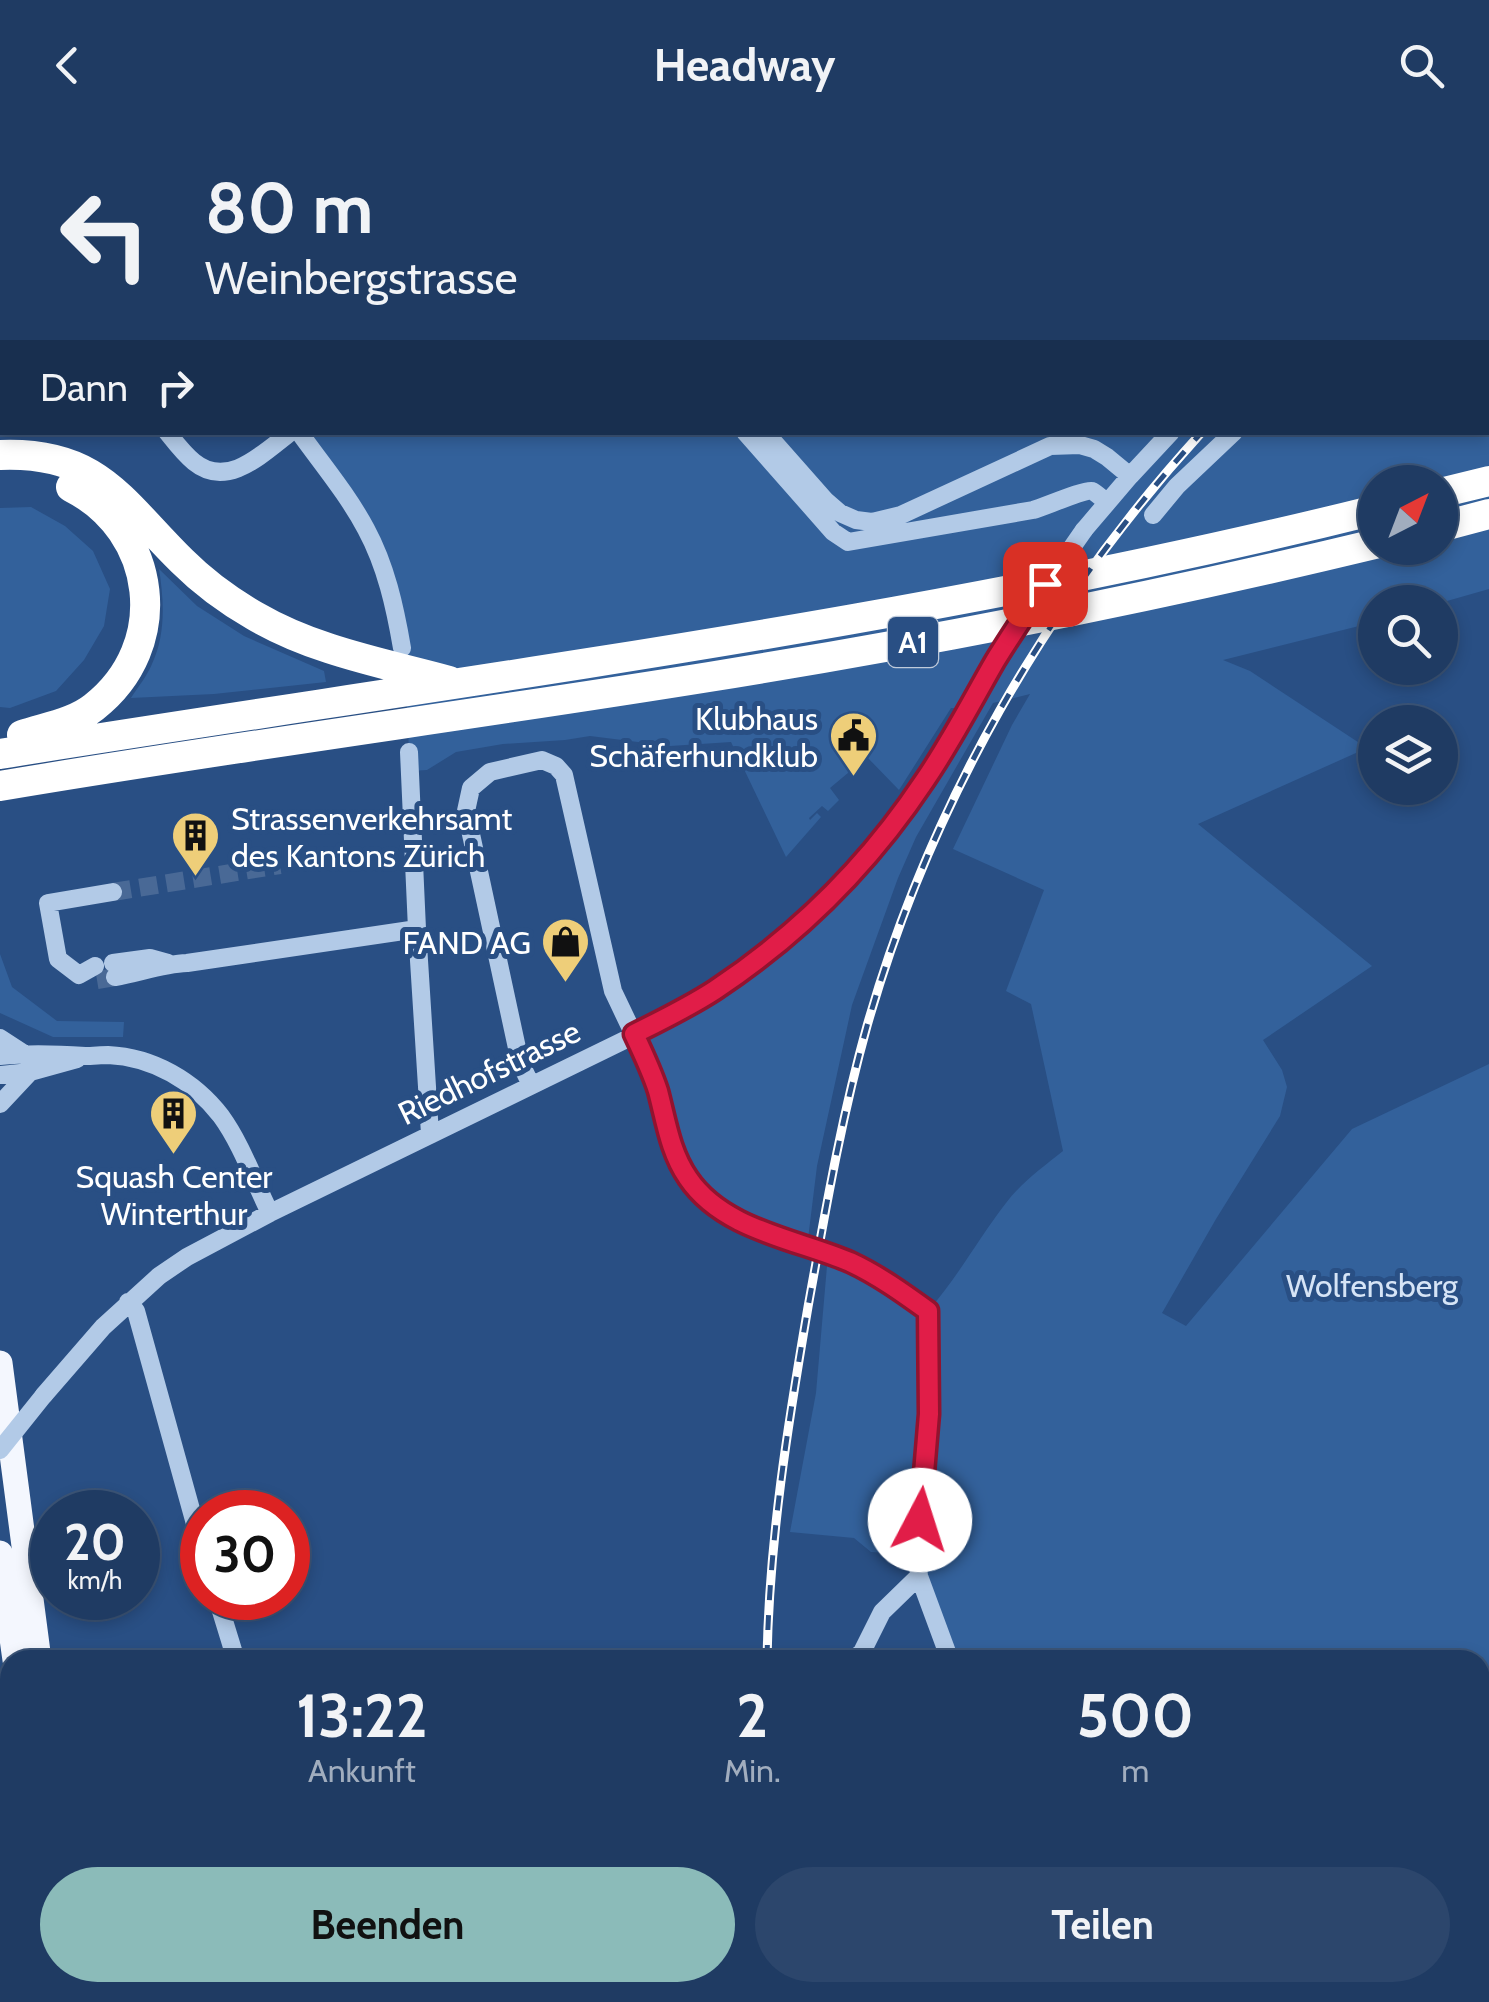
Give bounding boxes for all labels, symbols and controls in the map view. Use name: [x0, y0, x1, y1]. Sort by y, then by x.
icon: back: [40, 38, 95, 93]
text: Headway: [654, 38, 835, 92]
icon: search: [1394, 38, 1449, 93]
text: 80 m: [205, 165, 373, 251]
icon: left: [40, 170, 170, 300]
text: Weinbergstrasse: [205, 251, 518, 305]
icon: right: [148, 360, 203, 415]
text: Dann: [40, 364, 128, 411]
north arrow: [1358, 465, 1458, 565]
map controls: [1358, 465, 1458, 805]
pin: [1003, 542, 1088, 627]
icon: arrive: [1018, 557, 1073, 612]
button: search: [1358, 585, 1458, 685]
road number: A1: [888, 617, 938, 667]
place label: Klubhaus Schäferhundklub: [589, 699, 818, 775]
button: layers: [1358, 705, 1458, 805]
public building icon: Klubhaus Schäferhundklub: [827, 710, 879, 778]
place label: Strassenverkehrsamt des Kantons Zürich: [231, 799, 512, 875]
building icon: Strassenverkehrsamt des Kantons Zürich: [170, 810, 222, 878]
shop icon: FAND AG: [540, 916, 592, 984]
place label: FAND AG: [402, 923, 531, 962]
street label: Riedhofstrasse: [392, 1011, 586, 1133]
building icon: Squash Center Winterthur: [148, 1088, 200, 1156]
place label: Squash Center Winterthur: [76, 1157, 273, 1233]
park label: Wolfensberg: [1286, 1266, 1459, 1305]
position arrow: [868, 1468, 972, 1572]
speed limit sign: 30: [180, 1490, 310, 1620]
text: 20: [64, 1512, 126, 1573]
text: km/h: [68, 1565, 122, 1595]
text: 13:22: [296, 1679, 427, 1752]
text: 2: [736, 1679, 768, 1752]
text: 500: [1077, 1679, 1194, 1752]
text: Ankunft: [308, 1751, 416, 1790]
text: Min.: [724, 1751, 781, 1790]
text: m: [1121, 1751, 1149, 1790]
button: Beenden: [40, 1867, 735, 1982]
button: Teilen: [755, 1867, 1450, 1982]

